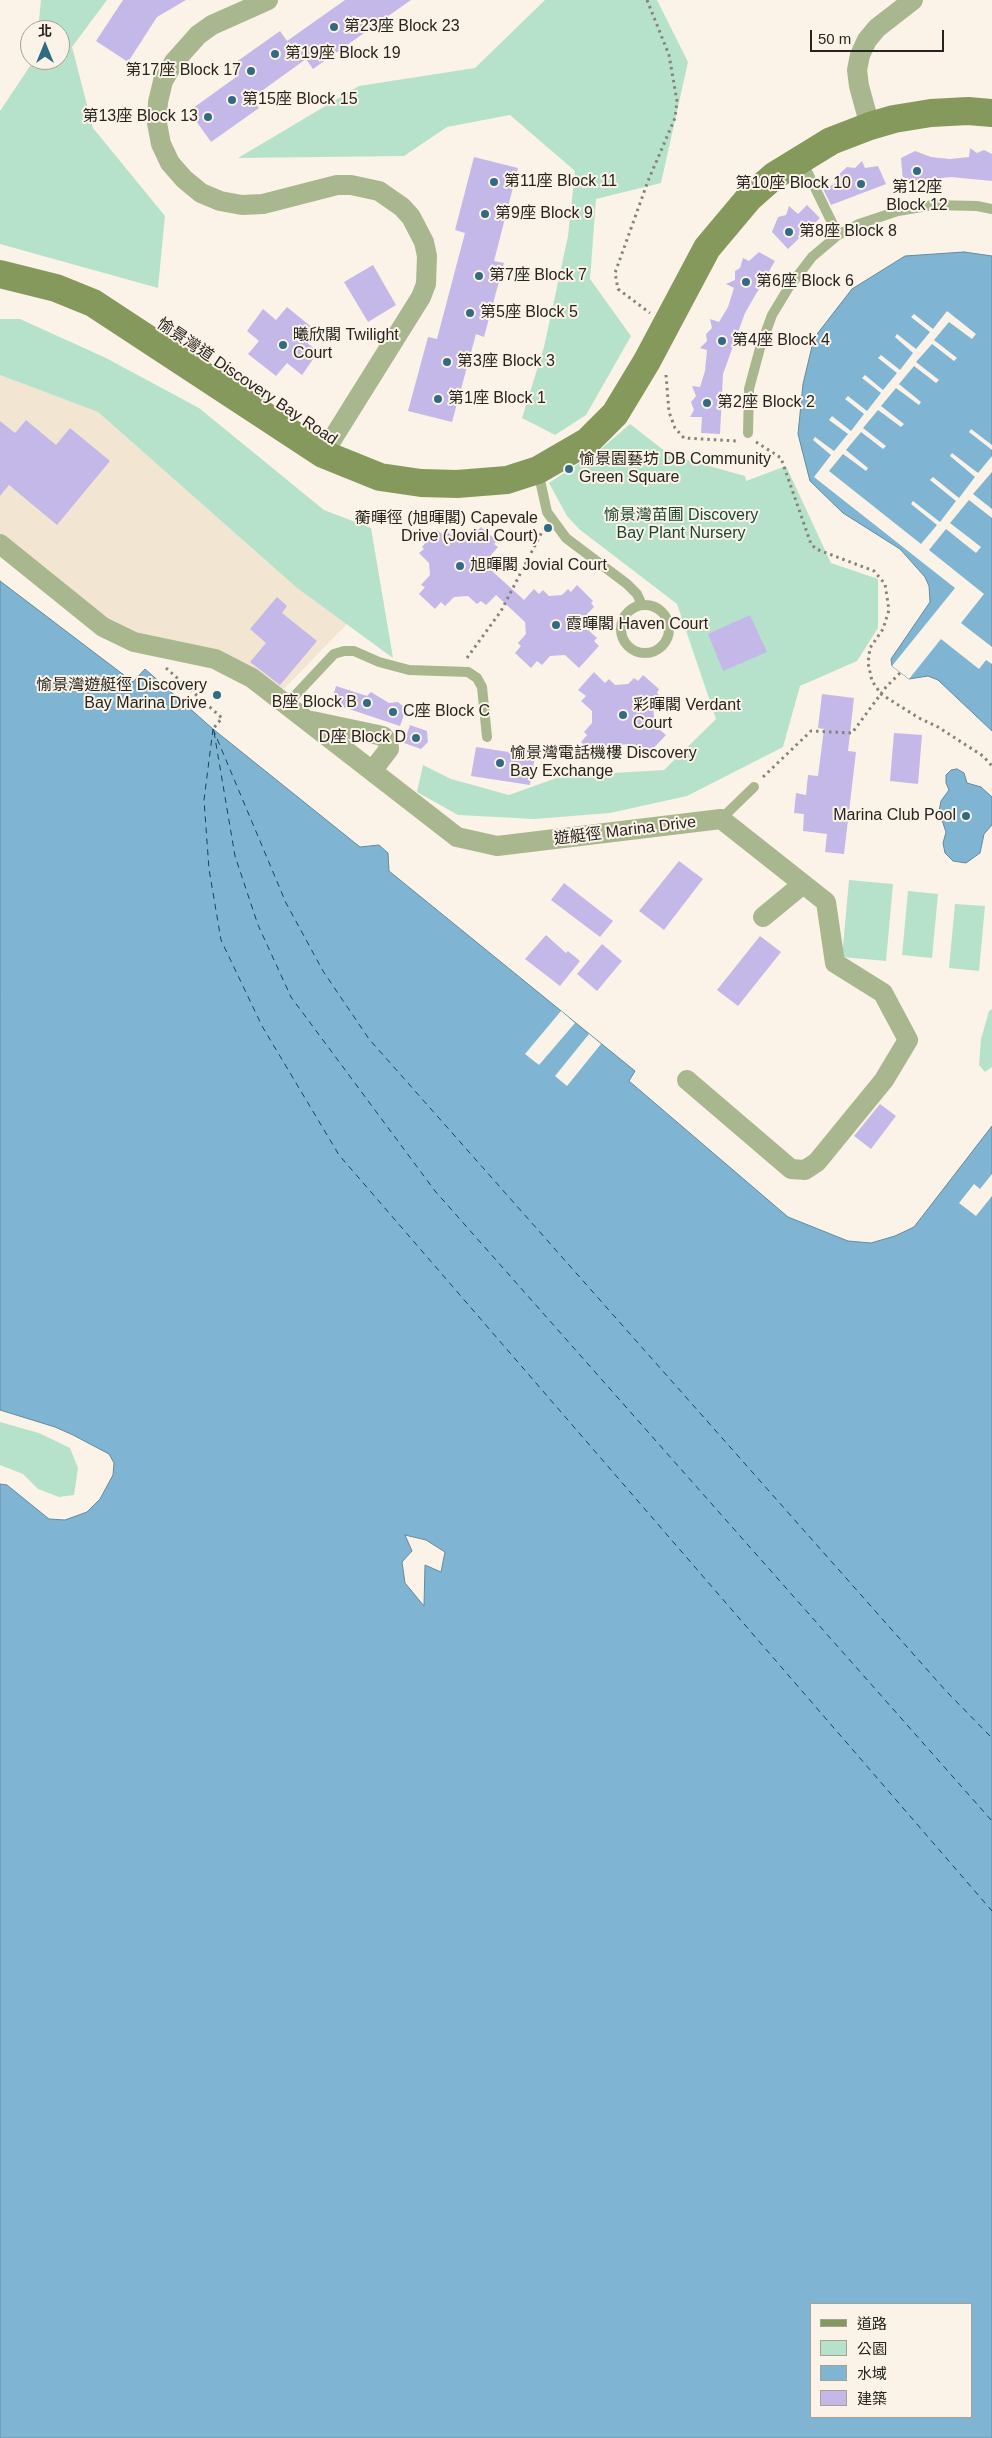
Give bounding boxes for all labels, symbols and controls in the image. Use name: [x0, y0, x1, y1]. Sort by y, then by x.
place label: 第23座 Block 23: [344, 17, 460, 37]
north arrow: [20, 20, 70, 70]
scale bar: [812, 20, 946, 52]
marker: 第23座 Block 23: [328, 21, 340, 33]
text: 北: [38, 23, 52, 39]
text: 50 m: [818, 30, 851, 47]
place label: 第19座 Block 19: [285, 44, 401, 64]
marker: 第19座 Block 19: [269, 48, 281, 60]
place label: 第17座 Block 17: [125, 61, 241, 81]
marker: 第17座 Block 17: [245, 65, 257, 77]
place label: 第15座 Block 15: [242, 90, 358, 110]
marker: 第15座 Block 15: [226, 94, 238, 106]
place label: 第13座 Block 13: [82, 107, 198, 127]
marker: 第13座 Block 13: [202, 111, 214, 123]
marker: 第12座 Block 12: [911, 165, 923, 177]
place label: 第11座 Block 11: [504, 172, 617, 192]
place label: 第10座 Block 10: [735, 174, 851, 194]
marker: 第11座 Block 11: [488, 176, 500, 188]
marker: 第10座 Block 10: [855, 178, 867, 190]
place label: 第12座 Block 12: [886, 178, 948, 216]
place label: 第9座 Block 9: [495, 204, 593, 224]
marker: 第9座 Block 9: [479, 208, 491, 220]
place label: 第8座 Block 8: [799, 222, 897, 242]
marker: 第8座 Block 8: [783, 226, 795, 238]
place label: 第7座 Block 7: [489, 266, 587, 286]
marker: 第7座 Block 7: [473, 270, 485, 282]
place label: 第6座 Block 6: [756, 272, 854, 292]
marker: 第6座 Block 6: [740, 276, 752, 288]
place label: 第5座 Block 5: [480, 303, 578, 323]
marker: 第5座 Block 5: [464, 307, 476, 319]
street label: 愉景灣道 Discovery Bay Road: [153, 314, 341, 450]
place label: 曦欣閣 Twilight Court: [293, 326, 399, 364]
place label: 第4座 Block 4: [732, 331, 830, 351]
marker: 第4座 Block 4: [716, 335, 728, 347]
marker: 曦欣閣 Twilight Court: [277, 339, 289, 351]
place label: 第3座 Block 3: [457, 352, 555, 372]
marker: 第3座 Block 3: [441, 356, 453, 368]
place label: 第1座 Block 1: [448, 389, 546, 409]
marker: 第1座 Block 1: [432, 393, 444, 405]
place label: 第2座 Block 2: [717, 393, 815, 413]
marker: 第2座 Block 2: [701, 397, 713, 409]
place label: 愉景園藝坊 DB Community Green Square: [579, 450, 771, 488]
marker: 愉景園藝坊 DB Community Green Square: [563, 463, 575, 475]
park label: 愉景灣苗圃 Discovery Bay Plant Nursery: [604, 506, 758, 544]
place label: 蘅暉徑 (旭暉閣) Capevale Drive (Jovial Court): [355, 509, 538, 547]
marker: 蘅暉徑 (旭暉閣) Capevale Drive (Jovial Court): [542, 522, 554, 534]
place label: 旭暉閣 Jovial Court: [470, 556, 607, 576]
marker: 旭暉閣 Jovial Court: [454, 560, 466, 572]
place label: 霞暉閣 Haven Court: [566, 615, 708, 635]
marker: 霞暉閣 Haven Court: [550, 619, 562, 631]
place label: 愉景灣遊艇徑 Discovery Bay Marina Drive: [36, 676, 207, 714]
marker: 愉景灣遊艇徑 Discovery Bay Marina Drive: [211, 689, 223, 701]
place label: B座 Block B: [272, 693, 357, 713]
place label: 彩暉閣 Verdant Court: [633, 696, 741, 734]
marker: B座 Block B: [361, 697, 373, 709]
place label: C座 Block C: [403, 702, 490, 722]
marker: C座 Block C: [387, 706, 399, 718]
marker: 彩暉閣 Verdant Court: [617, 709, 629, 721]
place label: D座 Block D: [319, 728, 406, 748]
marker: D座 Block D: [410, 732, 422, 744]
place label: 愉景灣電話機樓 Discovery Bay Exchange: [510, 744, 697, 782]
marker: 愉景灣電話機樓 Discovery Bay Exchange: [494, 757, 506, 769]
place label: Marina Club Pool: [833, 806, 956, 826]
marker: Marina Club Pool: [960, 810, 972, 822]
street label: 遊艇徑 Marina Drive: [553, 813, 697, 849]
legend: [810, 2303, 972, 2418]
text: 道路: [857, 2315, 887, 2332]
text: 公園: [857, 2340, 887, 2357]
text: 水域: [857, 2365, 887, 2382]
text: 建築: [857, 2390, 887, 2407]

